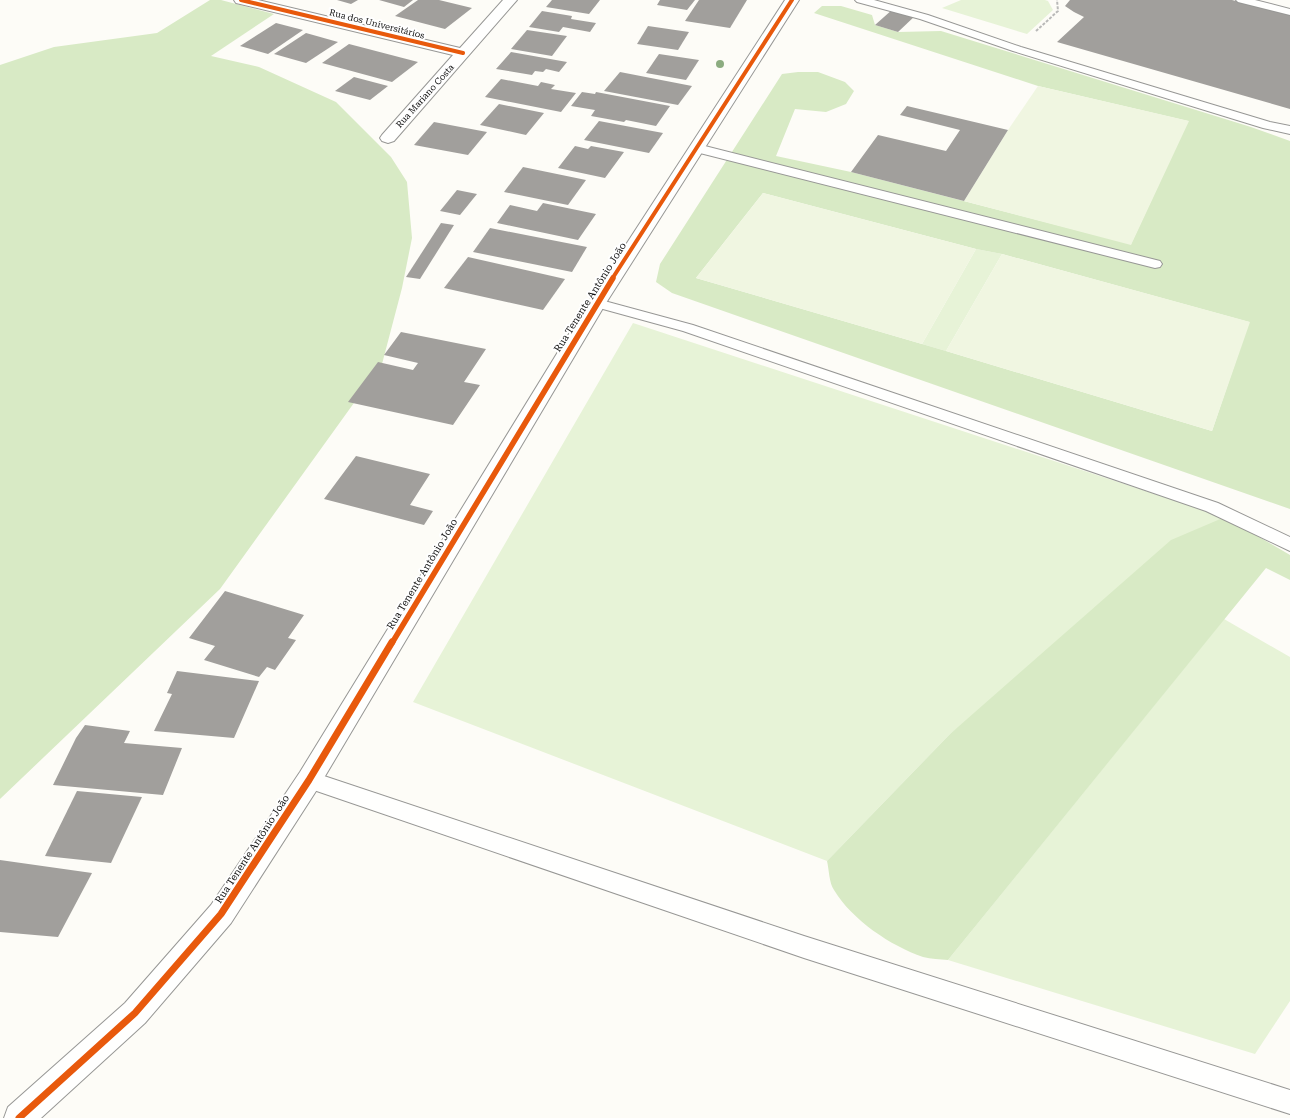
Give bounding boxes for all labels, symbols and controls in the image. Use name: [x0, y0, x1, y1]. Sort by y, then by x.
street label: Rua dos Universitários: [328, 7, 426, 41]
street label: Rua Mariano Costa: [394, 62, 456, 130]
street label: Rua Tenente Antônio João: [552, 240, 628, 354]
street label: Rua Tenente Antônio João: [385, 517, 459, 631]
street label: Rua Tenente Antônio João: [213, 793, 291, 905]

